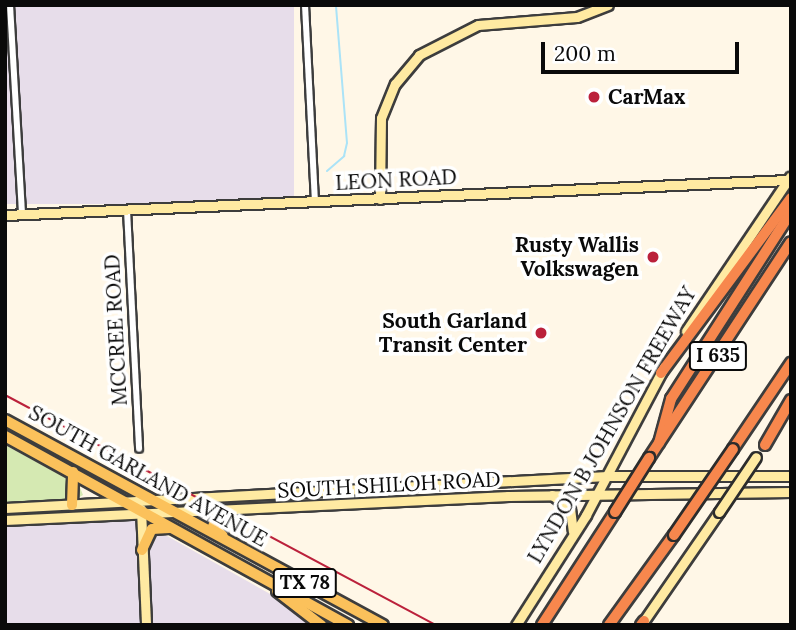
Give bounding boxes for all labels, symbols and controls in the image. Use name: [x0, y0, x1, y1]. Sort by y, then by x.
scale bar: [544, 28, 742, 72]
text: 200 m: [554, 40, 616, 67]
place label: CarMax: [608, 84, 686, 110]
marker: CarMax: [586, 89, 602, 105]
street label: LEON ROAD: [335, 164, 457, 196]
place label: Rusty Wallis Volkswagen: [515, 232, 639, 282]
marker: Rusty Wallis Volkswagen: [645, 249, 661, 265]
street label: MCCREE ROAD: [99, 254, 133, 406]
street label: LYNDON B JOHNSON FREEWAY: [522, 282, 702, 568]
place label: South Garland Transit Center: [379, 308, 527, 358]
marker: South Garland Transit Center: [533, 325, 549, 341]
road number: I 635: [688, 340, 748, 372]
street label: SOUTH GARLAND AVENUE: [24, 400, 272, 552]
street label: SOUTH SHILOH ROAD: [277, 467, 501, 503]
road number: TX 78: [272, 568, 338, 598]

